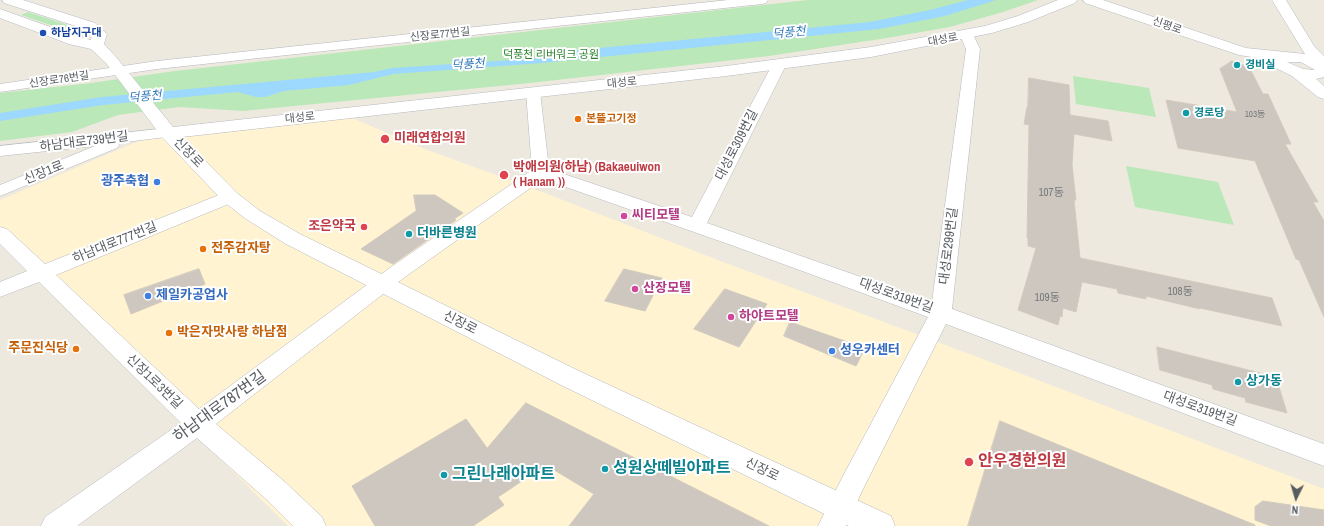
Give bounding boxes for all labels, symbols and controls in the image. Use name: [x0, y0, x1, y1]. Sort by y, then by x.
street label: 신평로: [1150, 15, 1184, 37]
water label: 덕풍천: [772, 24, 806, 42]
street label: 신장로77번길: [409, 25, 471, 45]
place label: 하남지구대: [51, 26, 102, 40]
marker: 하남지구대: [38, 28, 48, 38]
street label: 대성로: [927, 31, 959, 49]
park label: 덕풍천 리버워크 공원: [503, 48, 599, 62]
water label: 덕풍천: [451, 57, 485, 73]
place label: 경비실: [1245, 58, 1275, 72]
marker: 경비실: [1232, 60, 1242, 70]
street label: 신장로76번길: [28, 69, 90, 91]
street label: 대성로: [606, 75, 638, 91]
water label: 덕풍천: [128, 88, 162, 106]
place label: 경로당: [1194, 106, 1224, 120]
street label: 대성로309번길: [712, 107, 762, 183]
marker: 경로당: [1181, 108, 1191, 118]
street label: 대성로: [284, 110, 316, 126]
house number: 103동: [1245, 110, 1265, 120]
place label: 본뜰고기정: [586, 112, 637, 126]
marker: 본뜰고기정: [573, 114, 583, 124]
street label: 하남대로739번길: [39, 129, 129, 155]
place label: 미래연합의원: [394, 131, 466, 147]
marker: 미래연합의원: [379, 133, 391, 145]
street label: 신장로: [170, 135, 206, 171]
street label: 신장1로: [22, 158, 66, 188]
place label: 박애의원(하남) (Bakaeuiwon ( Hanam )): [513, 160, 661, 191]
marker: 박애의원(하남) (Bakaeuiwon ( Hanam )): [498, 169, 510, 181]
place label: 광주축협: [101, 174, 149, 190]
marker: 광주축협: [152, 177, 162, 187]
house number: 107동: [1038, 186, 1064, 200]
street label: 대성로299번길: [937, 207, 961, 285]
place label: 씨티모텔: [632, 208, 680, 224]
marker: 씨티모텔: [619, 211, 629, 221]
street label: 하남대로777번길: [71, 219, 159, 267]
place label: 조은약국: [308, 219, 356, 235]
marker: 조은약국: [359, 222, 369, 232]
place label: 더바른병원: [417, 226, 477, 242]
marker: 더바른병원: [404, 229, 414, 239]
place label: 전주감자탕: [211, 241, 271, 257]
marker: 전주감자탕: [198, 244, 208, 254]
street label: 대성로319번길: [857, 275, 935, 317]
place label: 산장모텔: [643, 281, 691, 297]
marker: 산장모텔: [630, 284, 640, 294]
house number: 108동: [1167, 285, 1193, 299]
place label: 제일카공업사: [156, 288, 228, 304]
marker: 제일카공업사: [143, 291, 153, 301]
house number: 109동: [1034, 291, 1060, 305]
street label: 신장로: [440, 308, 480, 338]
place label: 하야트모텔: [739, 309, 799, 325]
marker: 하야트모텔: [726, 312, 736, 322]
place label: 박은자맛사랑 하남점: [177, 325, 288, 341]
marker: 박은자맛사랑 하남점: [164, 328, 174, 338]
place label: 주문진식당: [8, 341, 68, 357]
place label: 성우카센터: [840, 343, 900, 359]
marker: 주문진식당: [71, 344, 81, 354]
marker: 성우카센터: [827, 346, 837, 356]
street label: 신장1로3번길: [123, 352, 185, 412]
street label: 하남대로787번길: [170, 367, 270, 447]
place label: 상가동: [1246, 374, 1282, 390]
marker: 상가동: [1233, 377, 1243, 387]
street label: 대성로319번길: [1161, 388, 1239, 430]
place label: 안우경한의원: [978, 452, 1066, 472]
street label: 신장로: [742, 455, 782, 485]
marker: 안우경한의원: [963, 456, 975, 468]
place label: 성원상떼빌아파트: [613, 459, 731, 479]
marker: 성원상떼빌아파트: [600, 464, 610, 474]
place label: 그린나래아파트: [452, 465, 555, 485]
marker: 그린나래아파트: [439, 470, 449, 480]
north arrow: [1276, 478, 1316, 518]
text: N: [1291, 503, 1299, 517]

